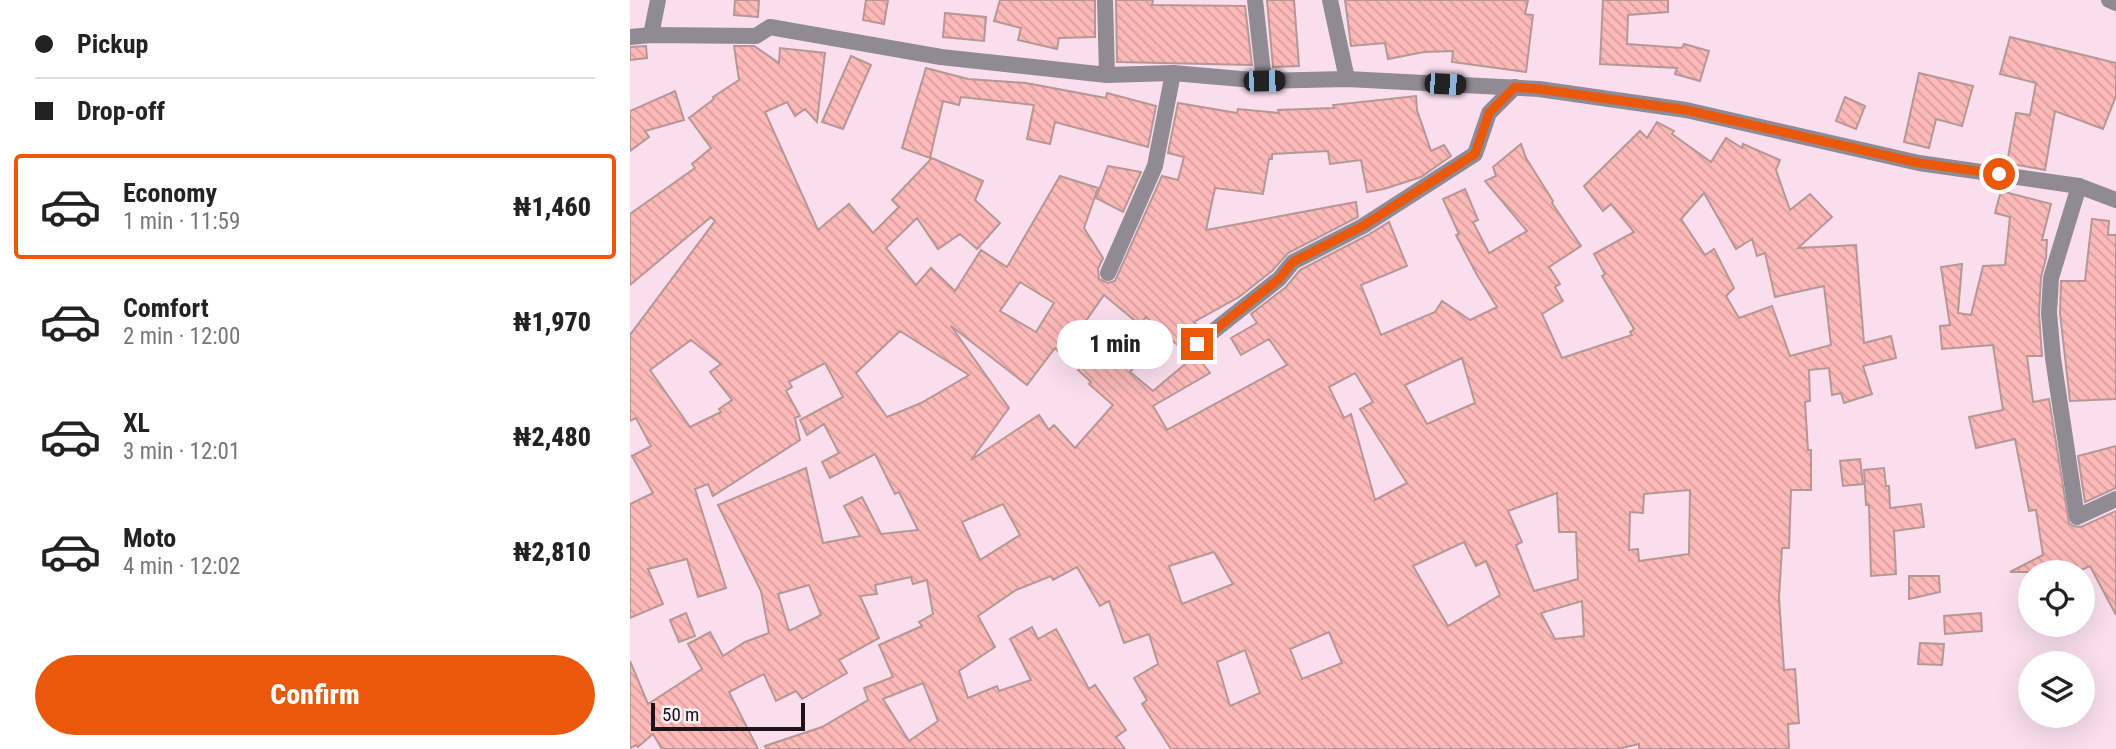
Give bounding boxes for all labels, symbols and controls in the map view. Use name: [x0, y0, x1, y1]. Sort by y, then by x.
text: Pickup: [77, 29, 148, 59]
car: [1243, 70, 1286, 92]
car: [1424, 72, 1467, 96]
text: Drop-off: [77, 96, 165, 126]
route start: [1983, 158, 2015, 190]
icon: car: [39, 175, 102, 238]
text: Economy: [123, 178, 217, 208]
text: ₦1,460: [513, 192, 591, 222]
text: 1 min · 11:59: [123, 208, 240, 235]
icon: car: [39, 290, 102, 353]
text: Comfort: [123, 293, 209, 323]
text: ₦1,970: [513, 307, 591, 337]
callout: 1 min: [1057, 320, 1172, 368]
text: 2 min · 12:00: [123, 323, 240, 350]
route end: [1181, 328, 1213, 360]
text: 1 min: [1089, 331, 1141, 358]
icon: car: [39, 405, 102, 468]
text: XL: [123, 408, 150, 438]
text: ₦2,480: [513, 422, 591, 452]
text: 3 min · 12:01: [123, 438, 240, 465]
icon: car: [39, 520, 102, 583]
text: Moto: [123, 523, 176, 553]
text: ₦2,810: [513, 537, 591, 567]
text: 4 min · 12:02: [123, 553, 240, 580]
map controls: [2018, 560, 2095, 728]
button: locate: [2018, 560, 2095, 637]
button: layers: [2018, 651, 2095, 728]
button: Confirm: [35, 655, 595, 735]
scale bar: [651, 700, 805, 732]
text: 50 m: [662, 703, 699, 726]

